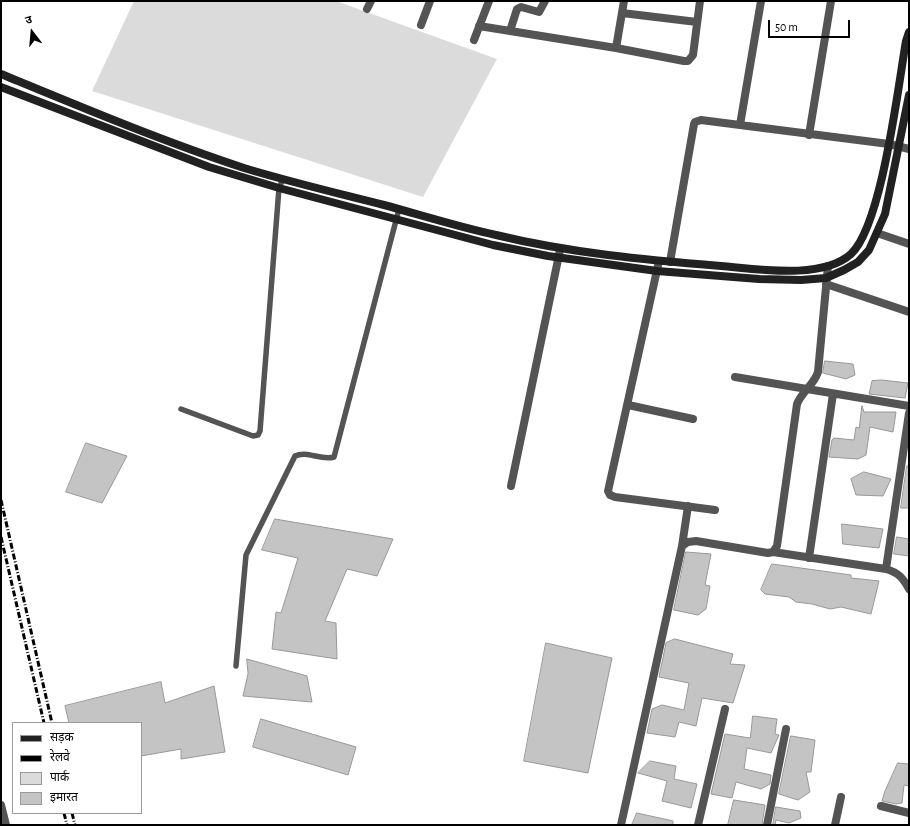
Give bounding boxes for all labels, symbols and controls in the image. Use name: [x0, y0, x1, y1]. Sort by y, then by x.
north arrow: [12, 12, 52, 52]
scale bar: [770, 12, 852, 38]
text: उ: [24, 14, 33, 26]
text: 50 m: [775, 21, 798, 33]
legend: [12, 722, 142, 814]
text: सड़क: [50, 731, 74, 743]
text: रेलवे: [50, 751, 70, 763]
text: पार्क: [50, 771, 69, 783]
text: इमारत: [50, 791, 78, 803]

